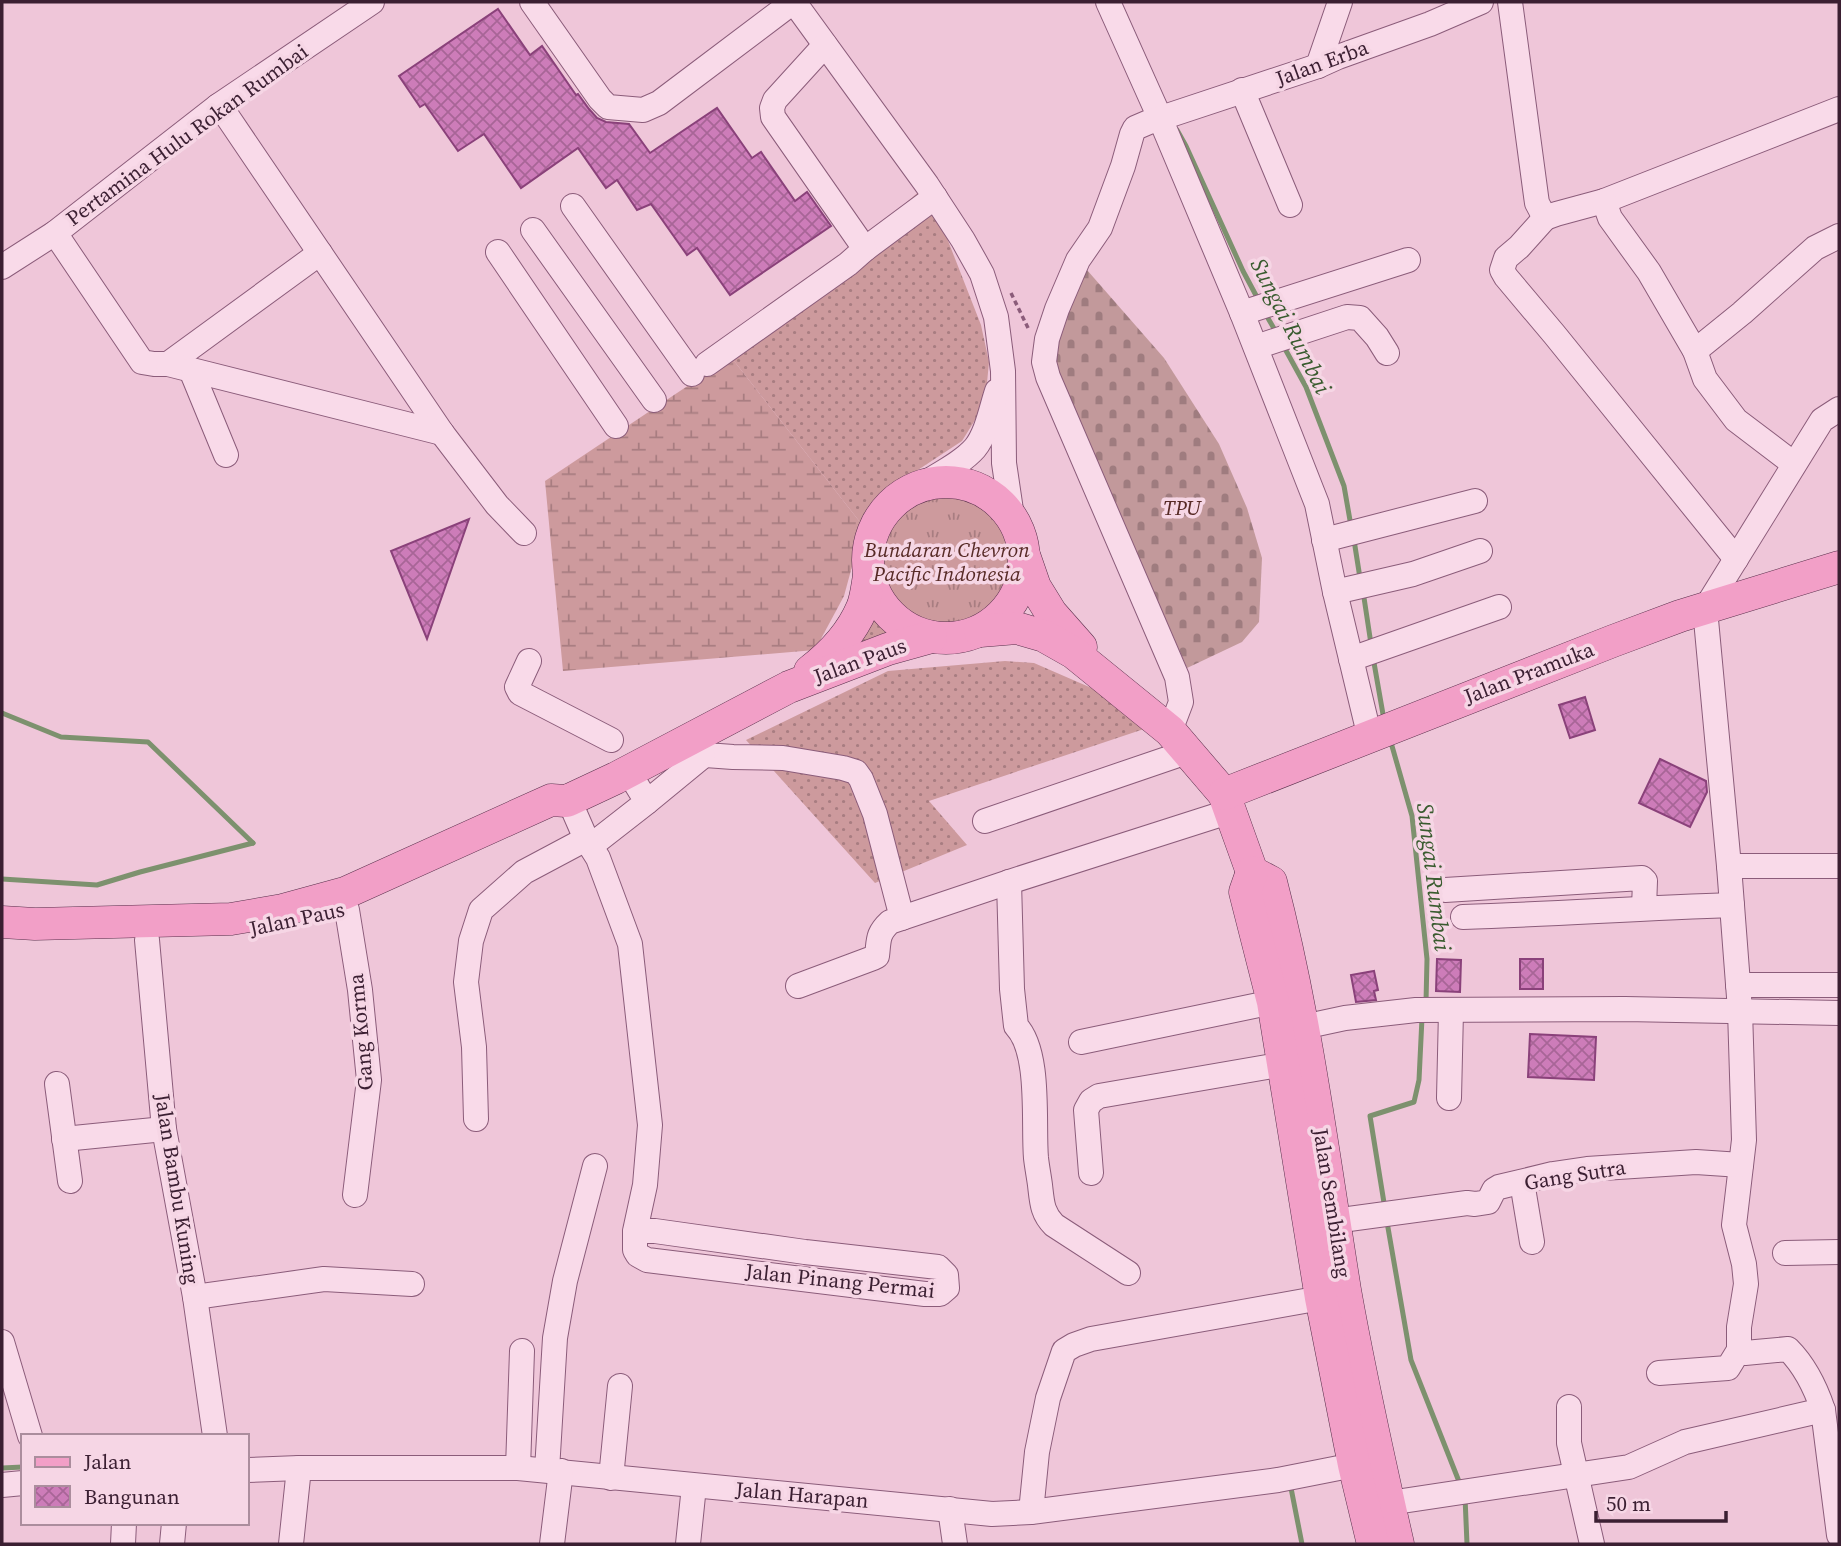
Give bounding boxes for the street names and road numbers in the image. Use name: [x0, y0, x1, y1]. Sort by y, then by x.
street label: Jalan Erba: [1271, 32, 1372, 93]
street label: Pertamina Hulu Rokan Rumbai: [60, 37, 314, 232]
street label: Jalan Paus: [809, 630, 910, 691]
street label: Jalan Pramuka: [1459, 634, 1598, 711]
street label: Jalan Paus: [246, 894, 347, 943]
street label: Gang Korma: [341, 972, 380, 1092]
street label: Jalan Bambu Kuning: [148, 1091, 207, 1286]
street label: Jalan Sembilang: [1306, 1125, 1359, 1280]
street label: Gang Sutra: [1522, 1152, 1628, 1197]
street label: Jalan Pinang Permai: [743, 1256, 936, 1305]
street label: Jalan Harapan: [733, 1474, 870, 1515]

